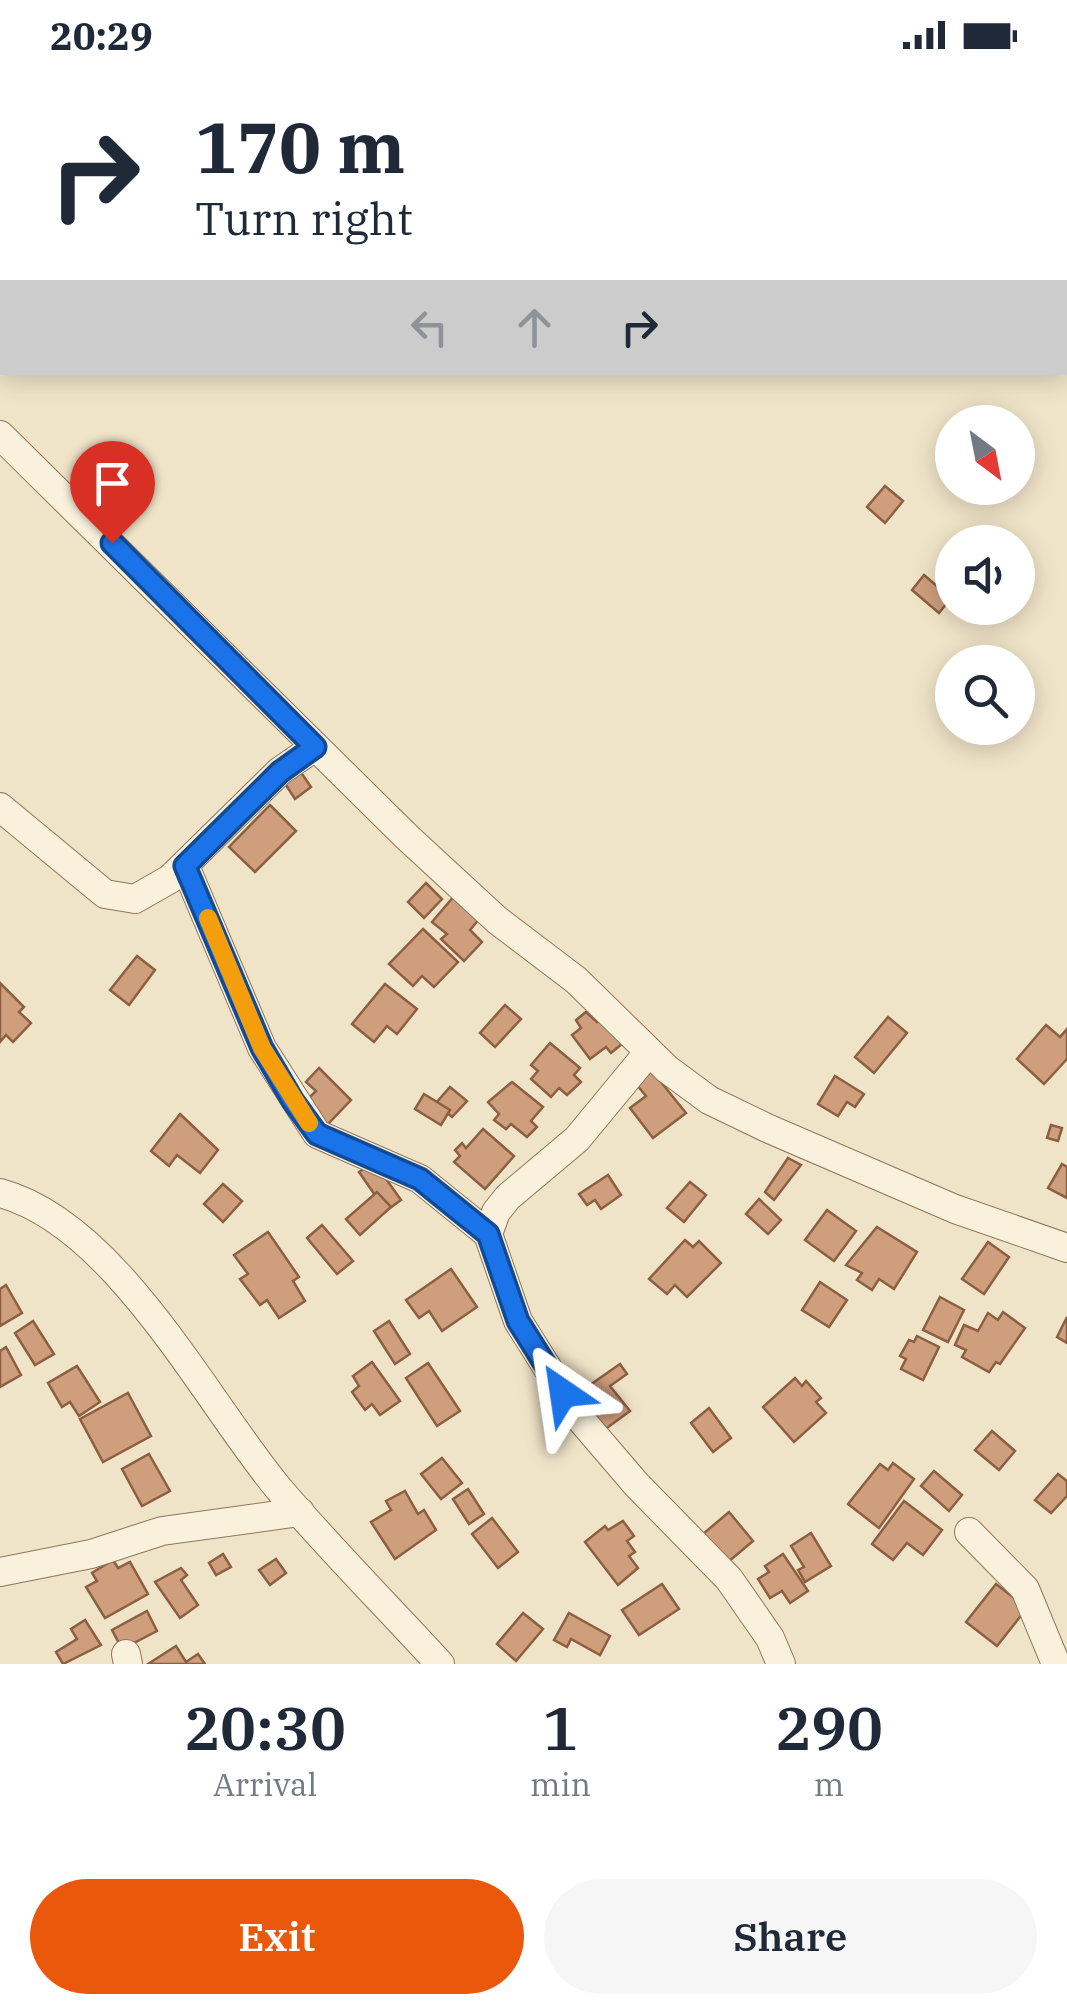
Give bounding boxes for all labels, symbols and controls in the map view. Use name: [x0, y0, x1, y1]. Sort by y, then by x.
text: 20:29: [50, 11, 153, 60]
text: 170 m: [195, 101, 405, 192]
icon: right: [30, 110, 160, 240]
text: Turn right: [195, 189, 413, 247]
icon: left: [402, 300, 457, 355]
icon: ahead: [507, 300, 562, 355]
icon: right: [612, 300, 667, 355]
north arrow: [935, 405, 1035, 505]
map controls: [935, 405, 1035, 745]
pin: [70, 441, 155, 544]
icon: arrive: [85, 456, 140, 511]
button: sound: [935, 525, 1035, 625]
button: search: [935, 645, 1035, 745]
position arrow: [511, 1341, 615, 1445]
text: 20:30: [184, 1688, 346, 1767]
text: 1: [542, 1688, 578, 1767]
text: 290: [775, 1688, 883, 1767]
text: Arrival: [213, 1763, 317, 1805]
text: min: [530, 1763, 591, 1805]
text: m: [814, 1763, 844, 1805]
button: Exit: [30, 1879, 524, 1994]
button: Share: [544, 1879, 1037, 1994]

